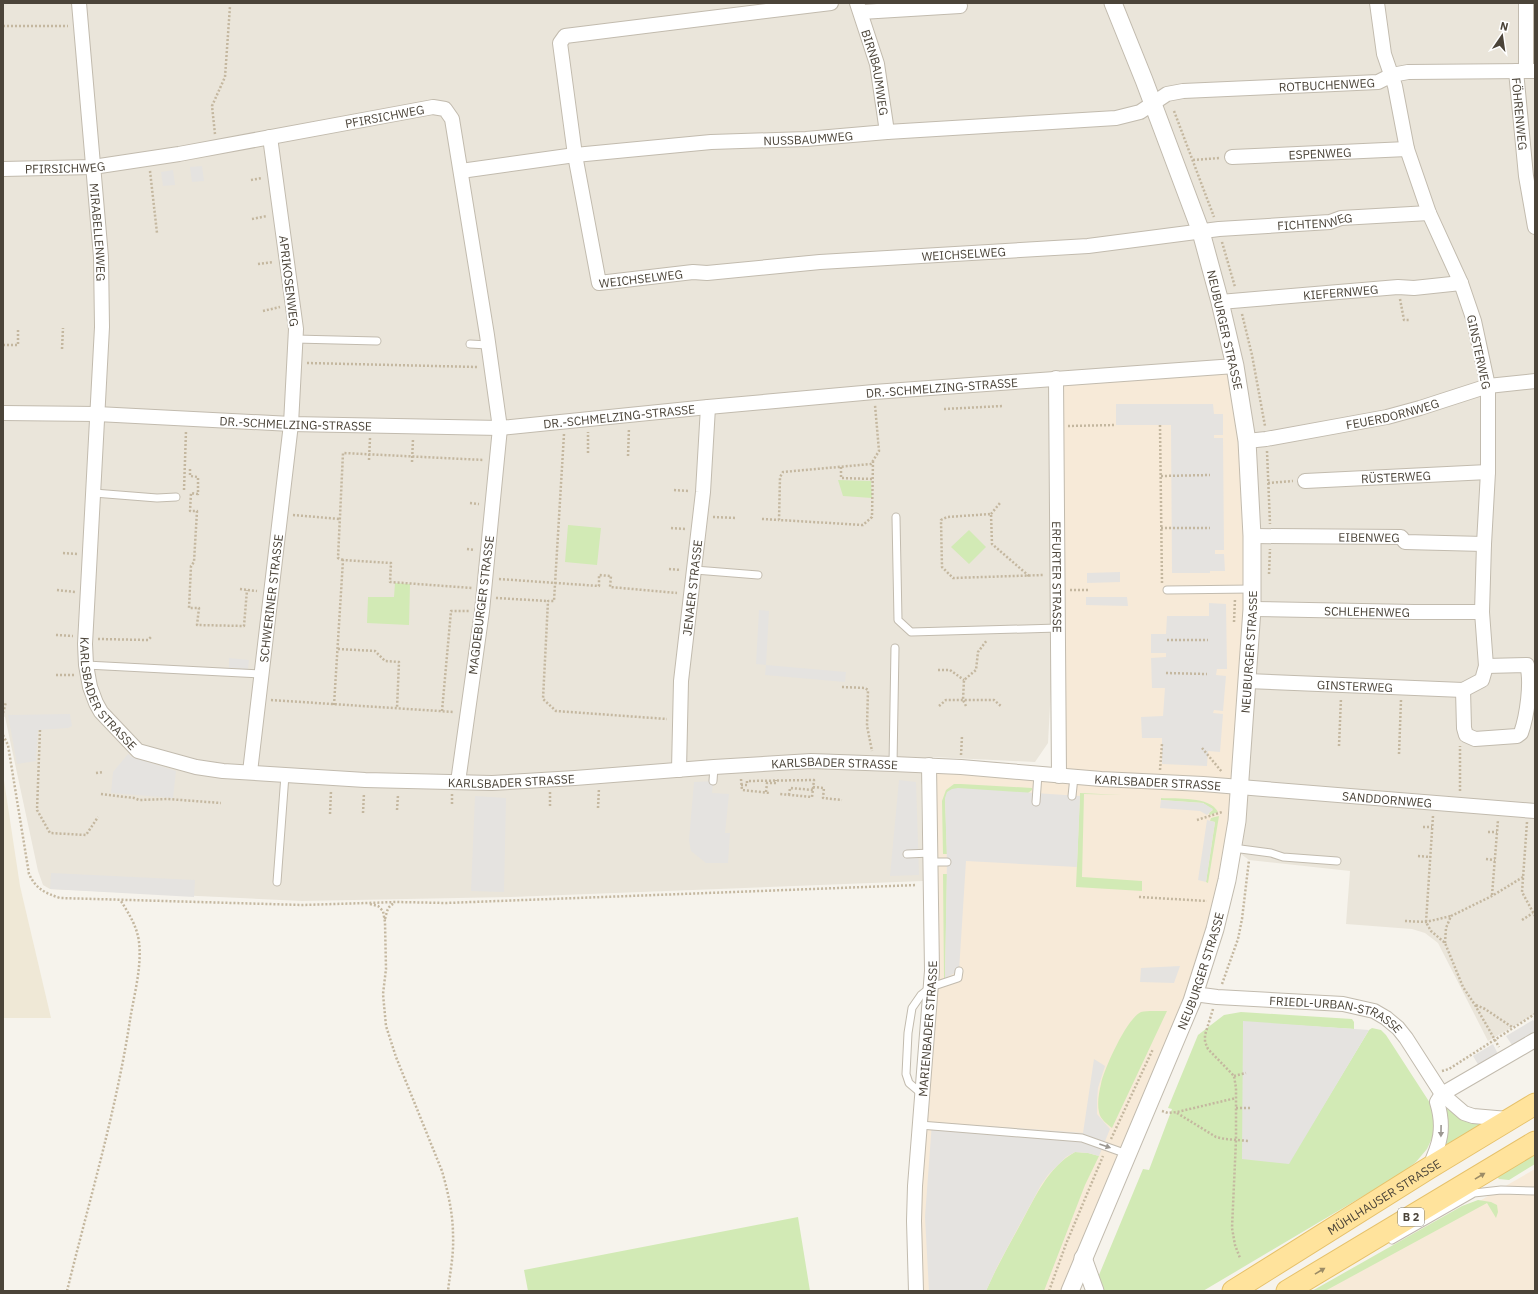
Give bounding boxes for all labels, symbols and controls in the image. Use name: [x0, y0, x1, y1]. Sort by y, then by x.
north arrow: [1482, 16, 1522, 56]
text: N: [1499, 19, 1510, 34]
street label: BIRNBAUMWEG: [859, 27, 892, 116]
street label: ROTBUCHENWEG: [1278, 75, 1375, 94]
street label: FÖHRENWEG: [1509, 77, 1531, 151]
street label: PFIRSICHWEG: [344, 101, 425, 131]
street label: NUSSBAUMWEG: [763, 127, 854, 148]
street label: ESPENWEG: [1288, 144, 1352, 162]
street label: PFIRSICHWEG: [25, 158, 106, 176]
street label: MIRABELLENWEG: [87, 182, 109, 281]
street label: FICHTENWEG: [1277, 210, 1353, 233]
street label: APRIKOSENWEG: [276, 235, 302, 327]
street label: WEICHSELWEG: [921, 243, 1006, 263]
street label: WEICHSELWEG: [598, 266, 684, 290]
street label: NEUBURGER STRASSE: [1204, 268, 1246, 392]
street label: KIEFERNWEG: [1302, 281, 1379, 302]
street label: GINSTERWEG: [1464, 313, 1494, 391]
street label: DR.-SCHMELZING-STRASSE: [865, 374, 1018, 400]
street label: FEUERDORNWEG: [1345, 395, 1441, 432]
street label: DR.-SCHMELZING-STRASSE: [542, 401, 696, 431]
street label: DR.-SCHMELZING-STRASSE: [219, 413, 372, 433]
street label: RÜSTERWEG: [1361, 467, 1431, 486]
street label: ERFURTER STRASSE: [1050, 521, 1065, 633]
street label: EIBENWEG: [1338, 529, 1400, 544]
street label: SCHWERINER STRASSE: [255, 533, 285, 663]
street label: MAGDEBURGER STRASSE: [465, 535, 497, 675]
street label: JENAER STRASSE: [679, 539, 705, 637]
street label: NEUBURGER STRASSE: [1237, 591, 1260, 714]
street label: SCHLEHENWEG: [1324, 603, 1410, 619]
street label: KARLSBADER STRASSE: [77, 637, 140, 753]
street label: GINSTERWEG: [1317, 676, 1393, 695]
street label: KARLSBADER STRASSE: [771, 753, 898, 772]
street label: KARLSBADER STRASSE: [448, 771, 575, 791]
street label: KARLSBADER STRASSE: [1094, 771, 1222, 793]
street label: SANDDORNWEG: [1342, 788, 1433, 810]
street label: NEUBURGER STRASSE: [1173, 910, 1226, 1032]
street label: MARIENBADER STRASSE: [915, 960, 940, 1097]
street label: FRIEDL-URBAN-STRASSE: [1269, 992, 1406, 1036]
one-way arrow: [1438, 1125, 1444, 1138]
one-way arrow: [1099, 1143, 1111, 1149]
street label: MÜHLHAUSER STRASSE: [1324, 1155, 1443, 1238]
one-way arrow: [1474, 1172, 1486, 1179]
road number: B 2: [1398, 1208, 1424, 1226]
one-way arrow: [1315, 1267, 1325, 1275]

